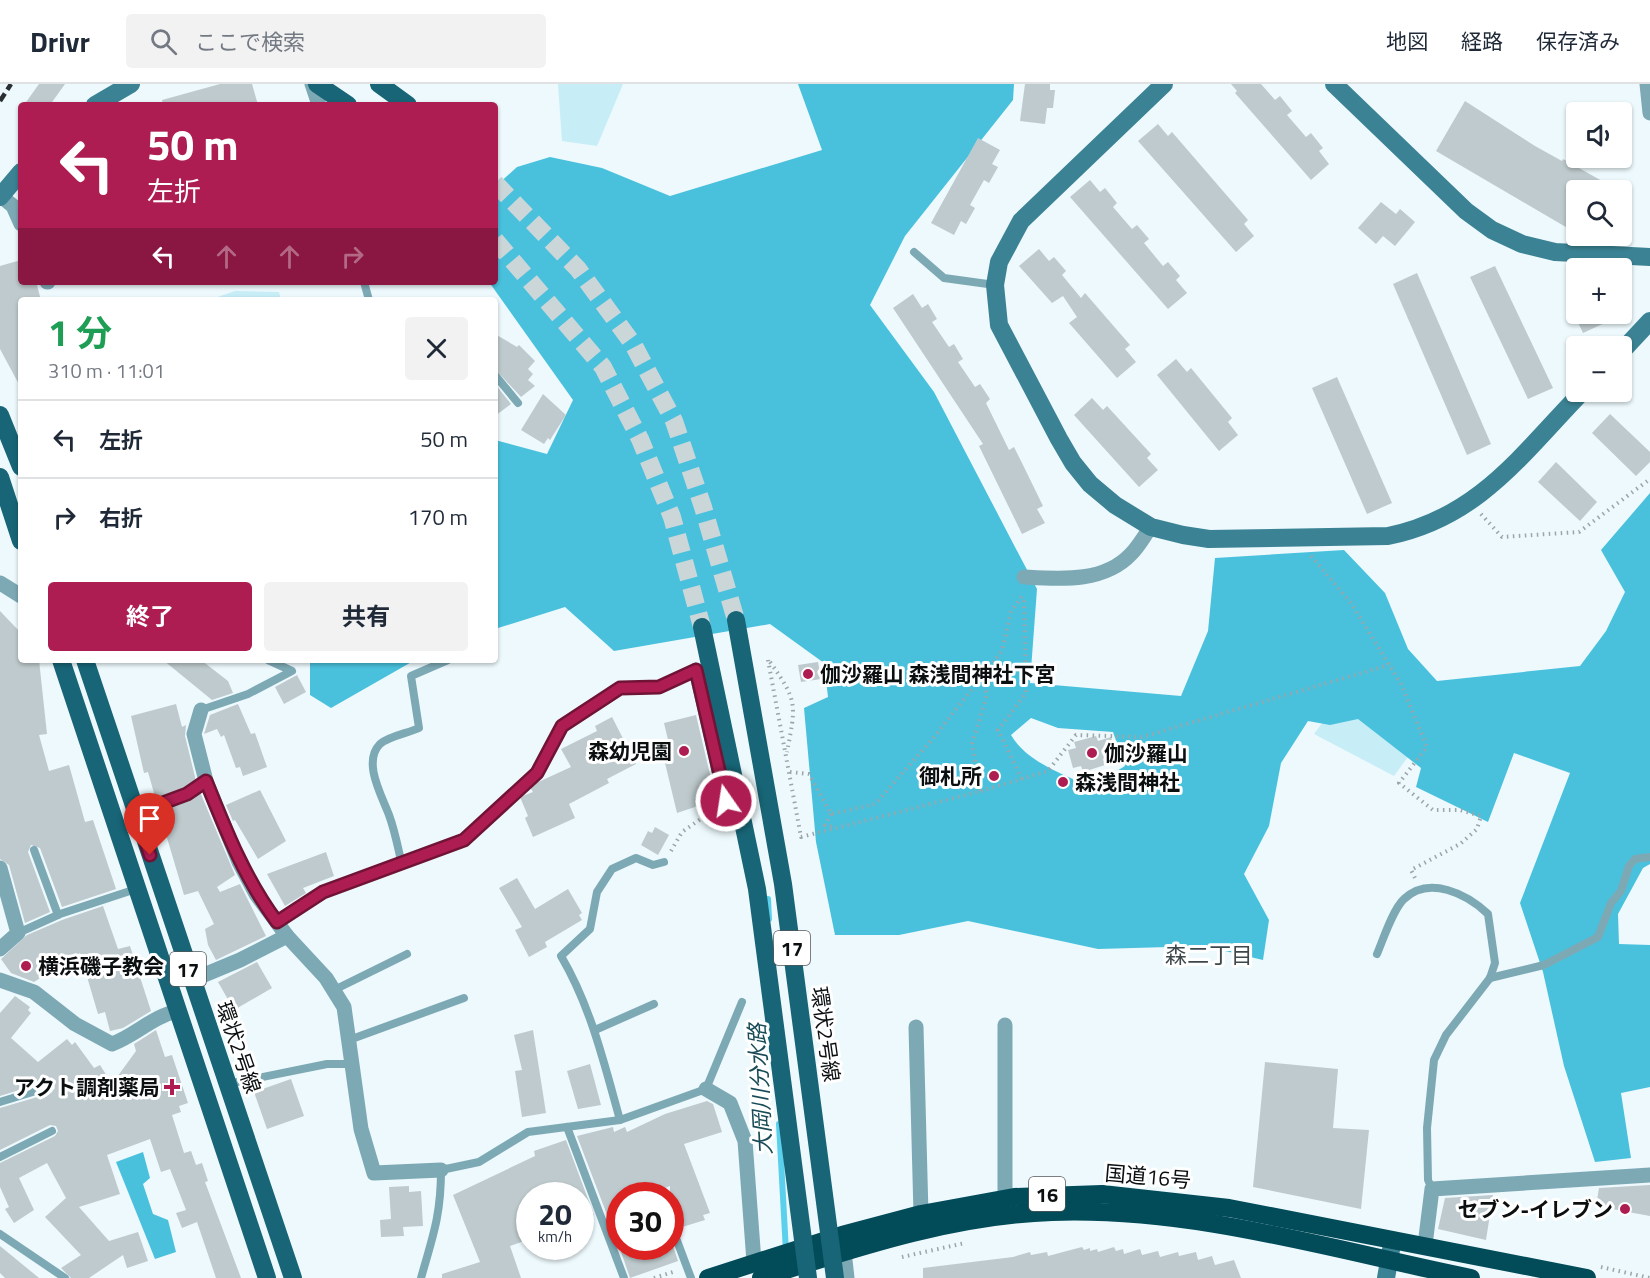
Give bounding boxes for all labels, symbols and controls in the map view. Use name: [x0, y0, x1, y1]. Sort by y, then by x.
search box: [126, 14, 546, 68]
text: Drivr: [30, 20, 90, 63]
icon: search: [147, 25, 180, 58]
text: ここで検索: [195, 25, 305, 59]
text: 地図: [1386, 25, 1428, 57]
text: 経路: [1461, 25, 1503, 57]
text: 保存済み: [1536, 25, 1620, 57]
map controls: [1566, 102, 1632, 402]
button: sound: [1566, 102, 1632, 168]
text: 50 m: [147, 112, 239, 176]
icon: left: [48, 126, 126, 204]
text: 左折: [147, 170, 201, 211]
button: search: [1566, 180, 1632, 246]
icon: left: [147, 240, 180, 273]
icon: ahead: [210, 240, 243, 273]
icon: ahead: [273, 240, 306, 273]
icon: right: [336, 240, 369, 273]
button: +: [1566, 258, 1632, 324]
text: 1 分: [48, 305, 112, 360]
button: close: [405, 317, 468, 380]
button: −: [1566, 336, 1632, 402]
text: 310 m · 11:01: [48, 355, 165, 386]
text: 50 m: [420, 422, 468, 456]
icon: left: [48, 423, 81, 456]
text: 左折: [99, 423, 143, 457]
text: 170 m: [408, 500, 468, 534]
icon: right: [48, 501, 81, 534]
text: 右折: [99, 501, 143, 535]
button: 終了: [48, 582, 252, 651]
button: 共有: [264, 582, 468, 651]
place label: 伽沙羅山 森浅間神社下宮: [820, 658, 1056, 690]
marker: 伽沙羅山 森浅間神社下宮: [801, 667, 815, 681]
place label: 森幼児園: [588, 735, 672, 767]
place label: 伽沙羅山: [1104, 737, 1188, 769]
marker: 森幼児園: [677, 744, 691, 758]
marker: 伽沙羅山: [1085, 746, 1099, 760]
place label: 御札所: [919, 760, 982, 792]
place label: 森浅間神社: [1075, 766, 1180, 798]
position arrow: [694, 769, 758, 833]
marker: 御札所: [987, 769, 1001, 783]
marker: 森浅間神社: [1056, 775, 1070, 789]
pin: [124, 793, 175, 855]
icon: arrive: [133, 802, 166, 835]
road number: 17: [774, 931, 810, 965]
district label: 森二丁目: [1165, 938, 1253, 972]
place label: 横浜磯子教会: [38, 950, 164, 982]
road number: 17: [170, 952, 206, 986]
marker: 横浜磯子教会: [19, 959, 33, 973]
street label: 環状2号線: [803, 984, 849, 1084]
street label: 環状2号線: [208, 997, 270, 1097]
water label: 大岡川分水路: [739, 1020, 780, 1156]
place label: アクト調剤薬局: [14, 1071, 160, 1103]
marker: アクト調剤薬局: [165, 1080, 179, 1094]
street label: 国道16号: [1104, 1156, 1192, 1196]
road number: 16: [1029, 1177, 1065, 1211]
speed limit sign: 30: [606, 1182, 684, 1260]
text: 20: [538, 1191, 572, 1237]
place label: セブン-イレブン: [1457, 1193, 1613, 1225]
marker: セブン-イレブン: [1618, 1202, 1632, 1216]
text: km/h: [538, 1225, 572, 1248]

